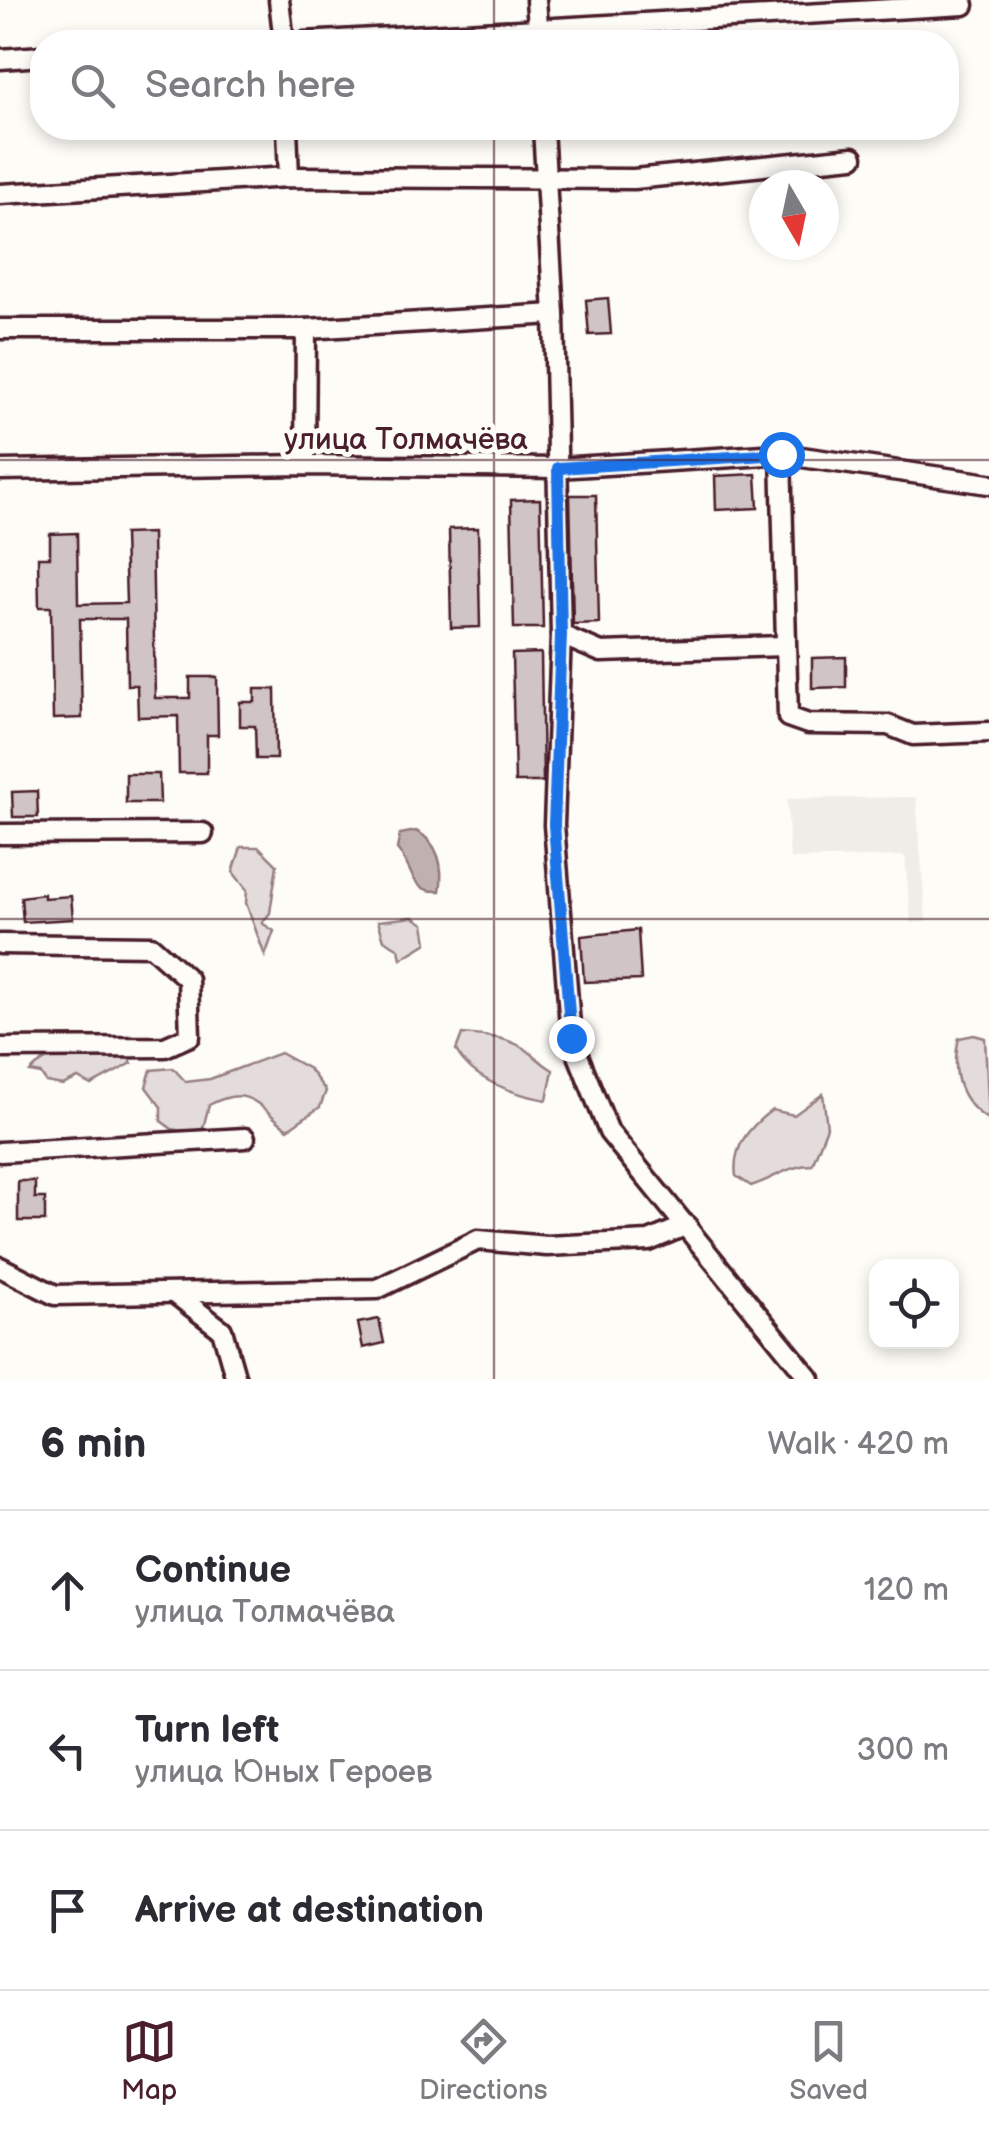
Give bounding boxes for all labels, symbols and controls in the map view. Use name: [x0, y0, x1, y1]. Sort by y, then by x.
search box: [30, 30, 959, 140]
icon: search: [65, 58, 120, 113]
text: Search here: [145, 63, 356, 108]
north arrow: [749, 170, 839, 260]
street label: улица Толмачёва: [284, 422, 528, 458]
route start: [759, 432, 805, 478]
route end: [549, 1016, 595, 1062]
map controls: [869, 1259, 959, 1349]
button: locate: [869, 1259, 959, 1349]
text: 6 min: [40, 1419, 146, 1470]
text: Walk · 420 m: [768, 1425, 949, 1464]
text: Continue: [135, 1548, 291, 1593]
icon: ahead: [40, 1563, 95, 1618]
text: 120 m: [864, 1571, 949, 1610]
text: улица Толмачёва: [135, 1593, 395, 1632]
text: Turn left: [135, 1708, 279, 1753]
icon: left: [40, 1723, 95, 1778]
text: 300 m: [857, 1731, 949, 1770]
text: улица Юных Героев: [135, 1753, 433, 1792]
icon: arrive: [40, 1883, 95, 1938]
text: Arrive at destination: [135, 1888, 484, 1933]
tab: Map: [121, 2014, 177, 2107]
tab: Directions: [419, 2014, 548, 2107]
tab: Saved: [790, 2014, 868, 2107]

